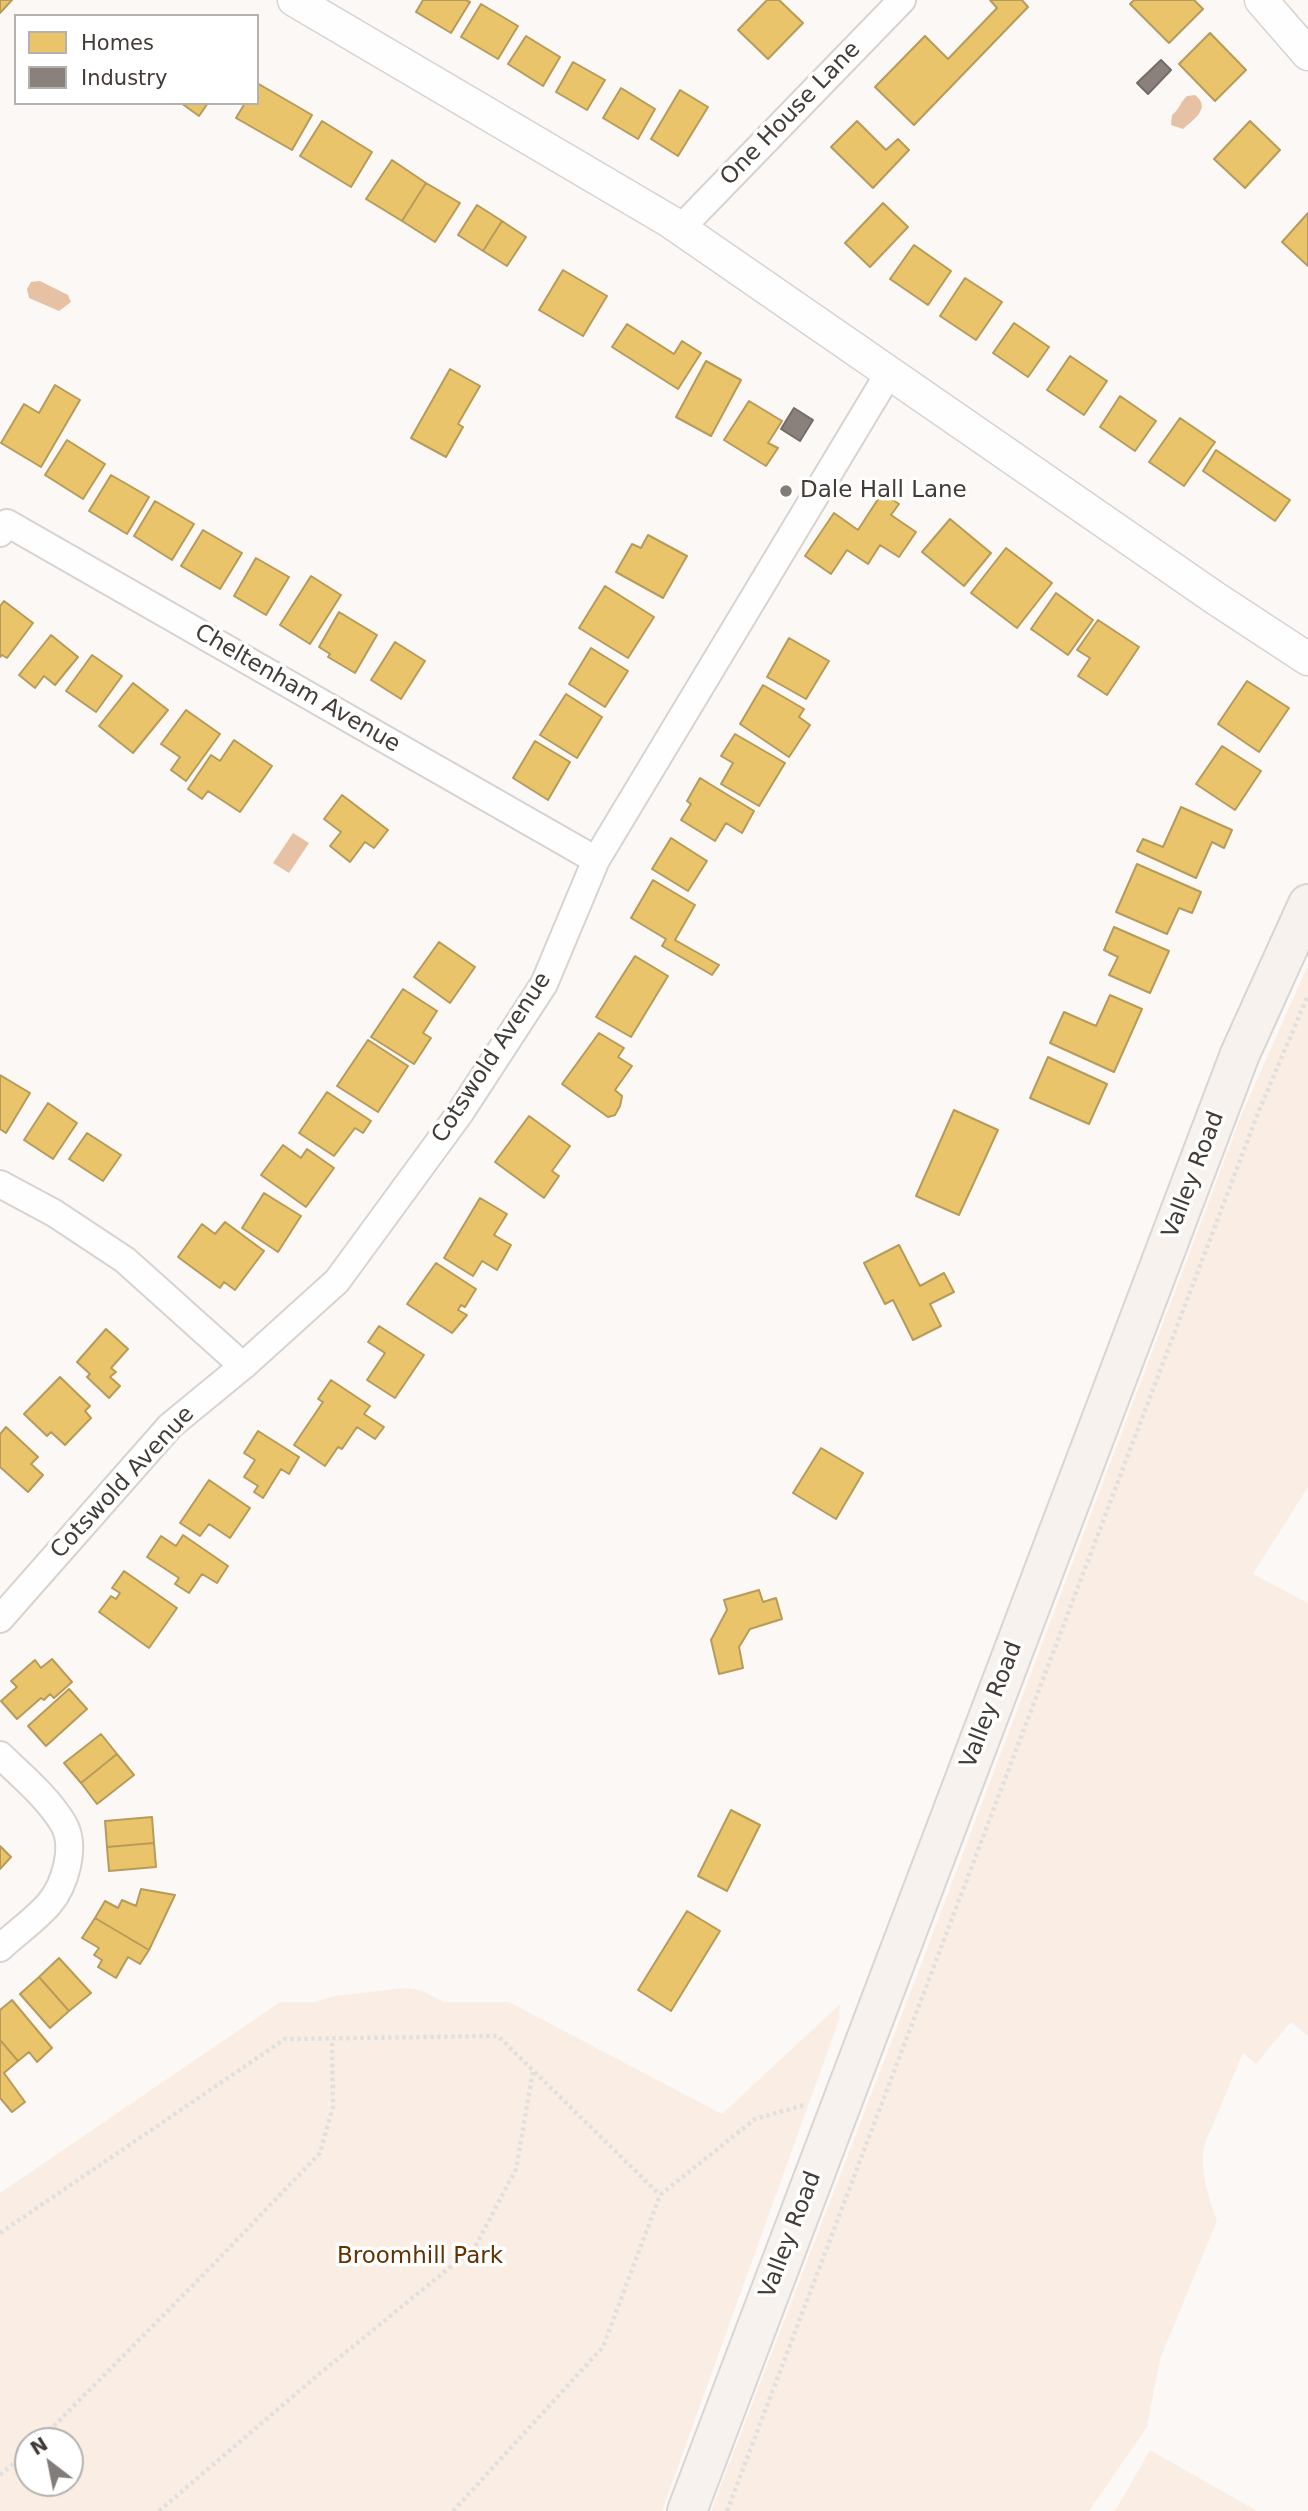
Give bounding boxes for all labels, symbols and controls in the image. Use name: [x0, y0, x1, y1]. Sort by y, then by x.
legend: [14, 14, 259, 105]
text: Homes: [81, 31, 154, 55]
street label: One House Lane: [715, 36, 867, 192]
text: Industry: [81, 66, 167, 90]
place label: Dale Hall Lane: [800, 477, 967, 505]
marker: Dale Hall Lane: [778, 483, 794, 499]
street label: Cheltenham Avenue: [189, 619, 405, 759]
street label: Cotswold Avenue: [427, 968, 557, 1148]
street label: Valley Road: [1157, 1108, 1231, 1242]
street label: Cotswold Avenue: [45, 1401, 201, 1565]
street label: Valley Road: [955, 1638, 1029, 1772]
street label: Valley Road: [754, 2168, 828, 2302]
park label: Broomhill Park: [337, 2243, 503, 2271]
north arrow: [14, 2427, 84, 2497]
text: N: [26, 2432, 52, 2459]

